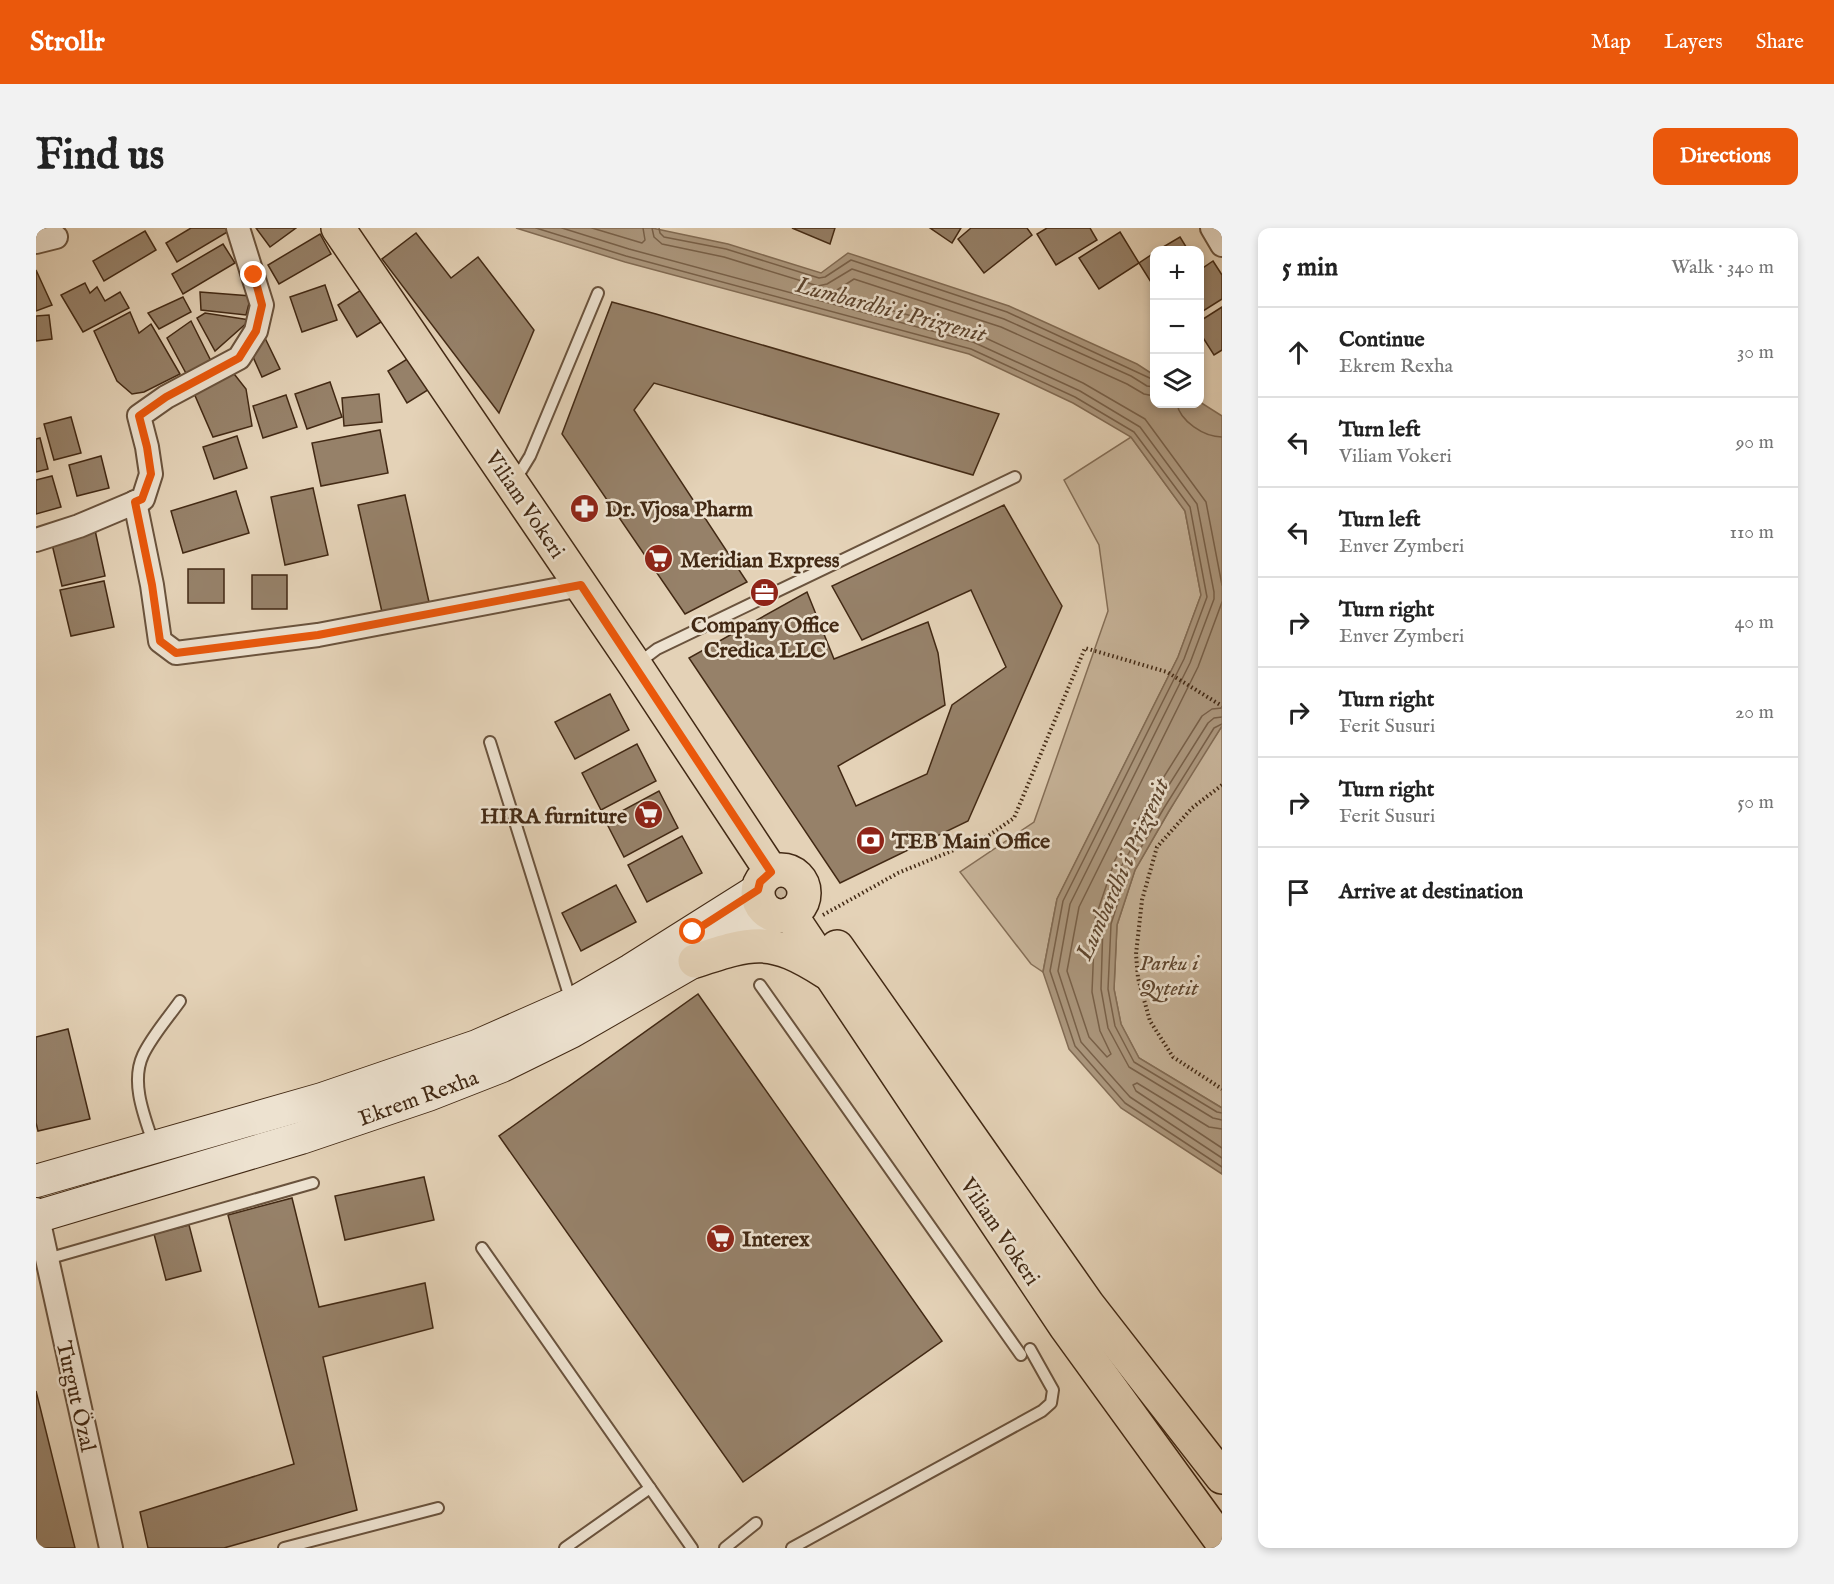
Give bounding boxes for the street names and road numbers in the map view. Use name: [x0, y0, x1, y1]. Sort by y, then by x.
street label: Viliam Vokeri: [477, 445, 571, 565]
street label: Ekrem Rexha: [355, 1064, 483, 1134]
street label: Viliam Vokeri: [952, 1172, 1046, 1292]
street label: Turgut Özal: [49, 1338, 101, 1455]

